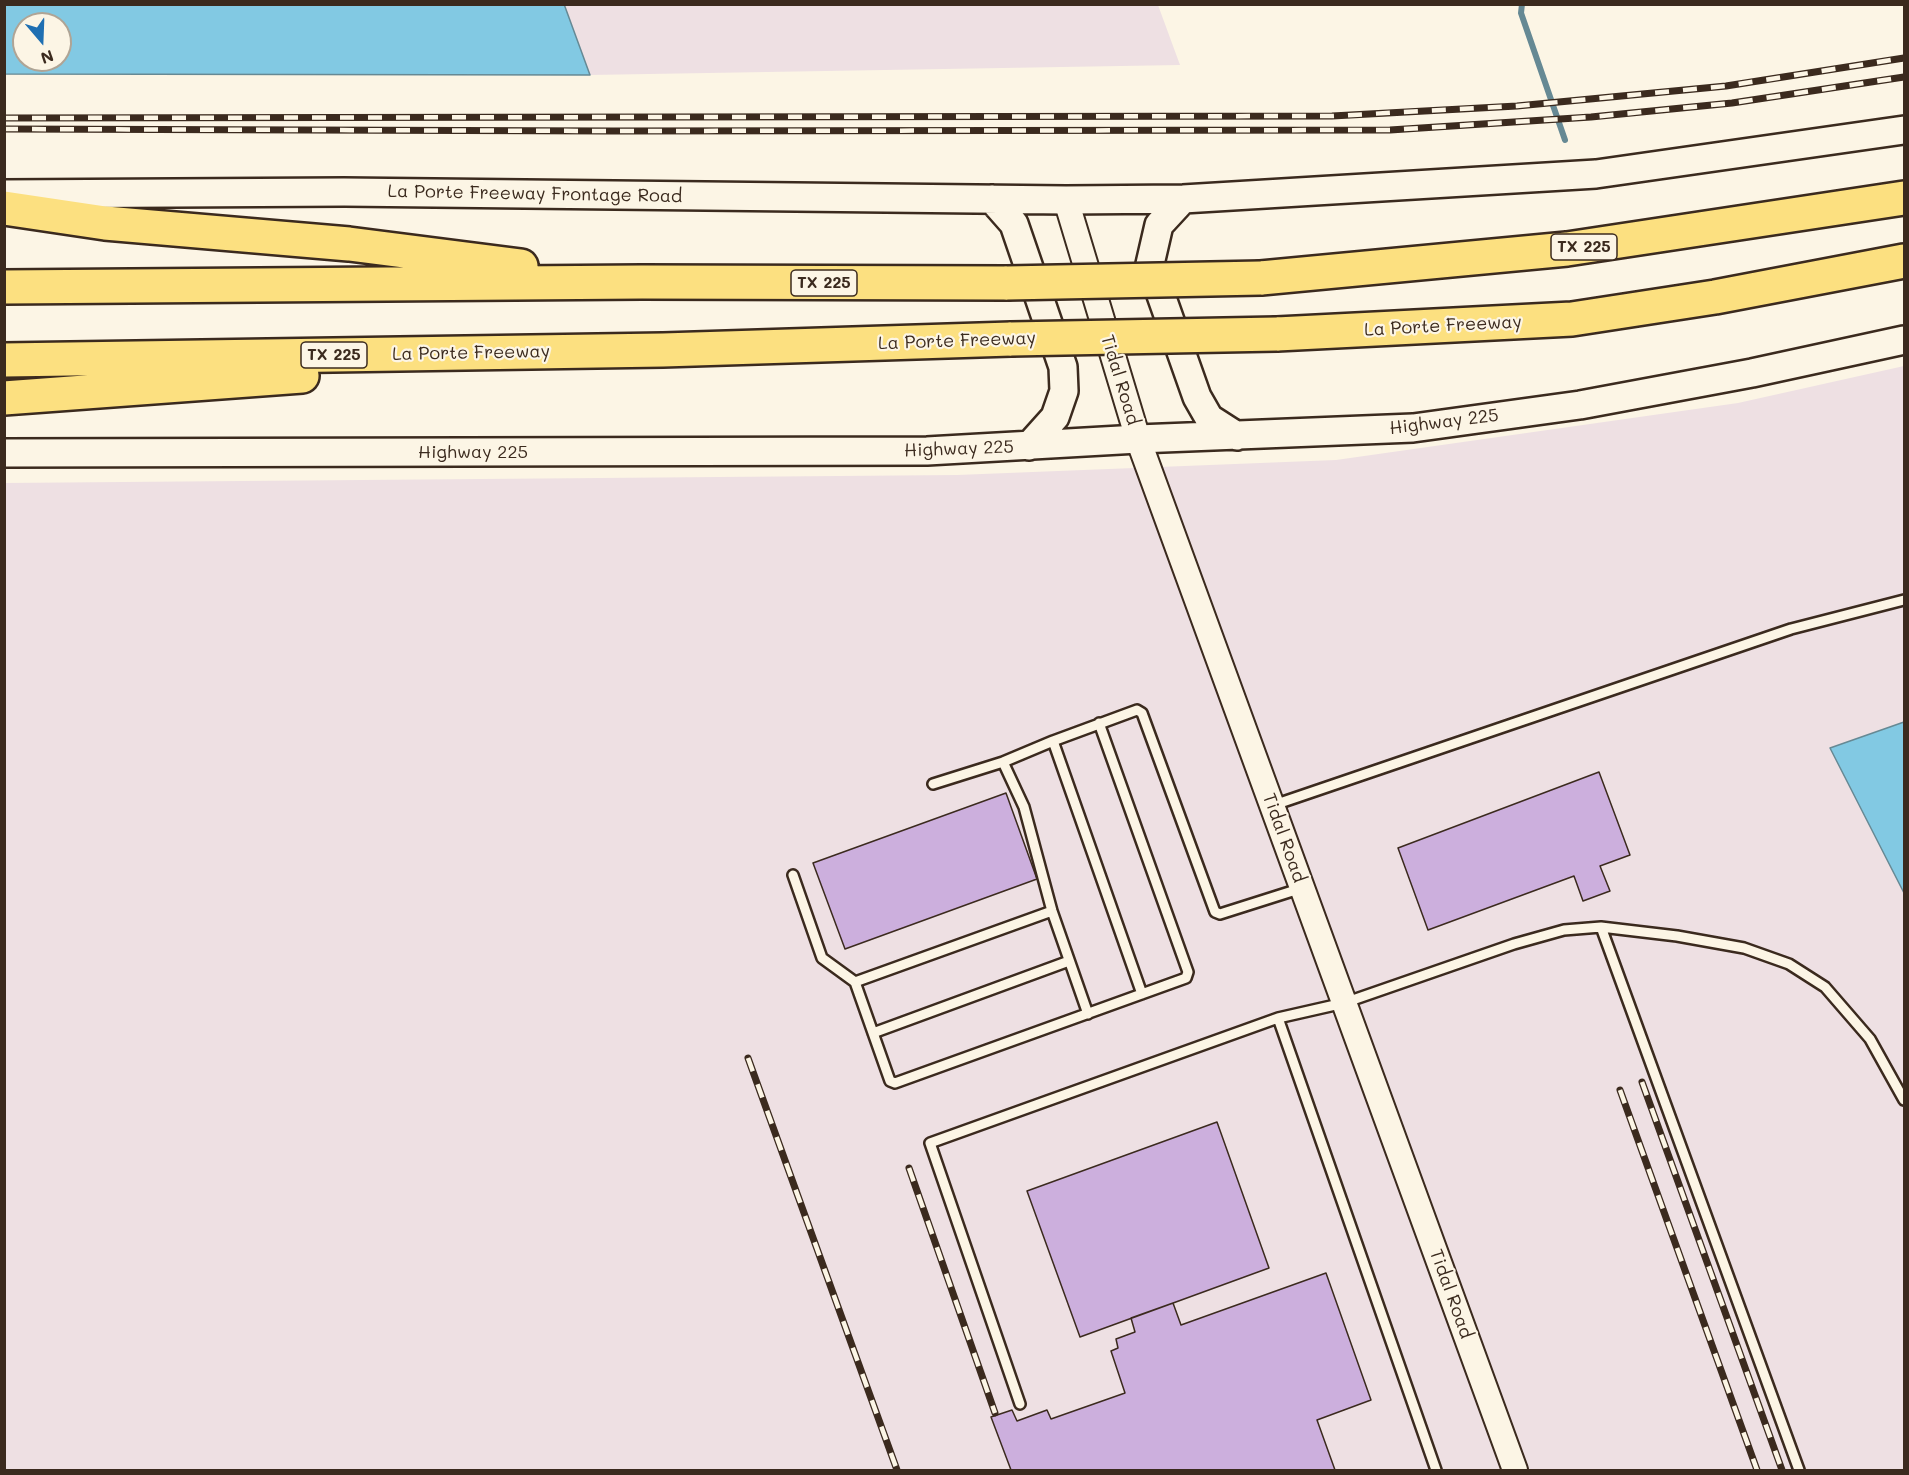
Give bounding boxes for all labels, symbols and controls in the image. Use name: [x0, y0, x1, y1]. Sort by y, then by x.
north arrow: [12, 12, 72, 72]
text: N: [38, 46, 57, 70]
street label: La Porte Freeway Frontage Road: [387, 181, 683, 207]
road number: TX 225: [1551, 234, 1617, 260]
road number: TX 225: [791, 270, 857, 296]
street label: La Porte Freeway: [1364, 311, 1522, 341]
street label: La Porte Freeway: [878, 327, 1036, 355]
street label: Tidal Road: [1096, 332, 1144, 428]
street label: La Porte Freeway: [392, 341, 550, 365]
road number: TX 225: [301, 342, 367, 368]
street label: Highway 225: [1388, 405, 1500, 439]
street label: Highway 225: [904, 436, 1014, 462]
street label: Highway 225: [418, 441, 528, 463]
street label: Tidal Road: [1258, 790, 1310, 886]
street label: Tidal Road: [1425, 1246, 1477, 1342]

